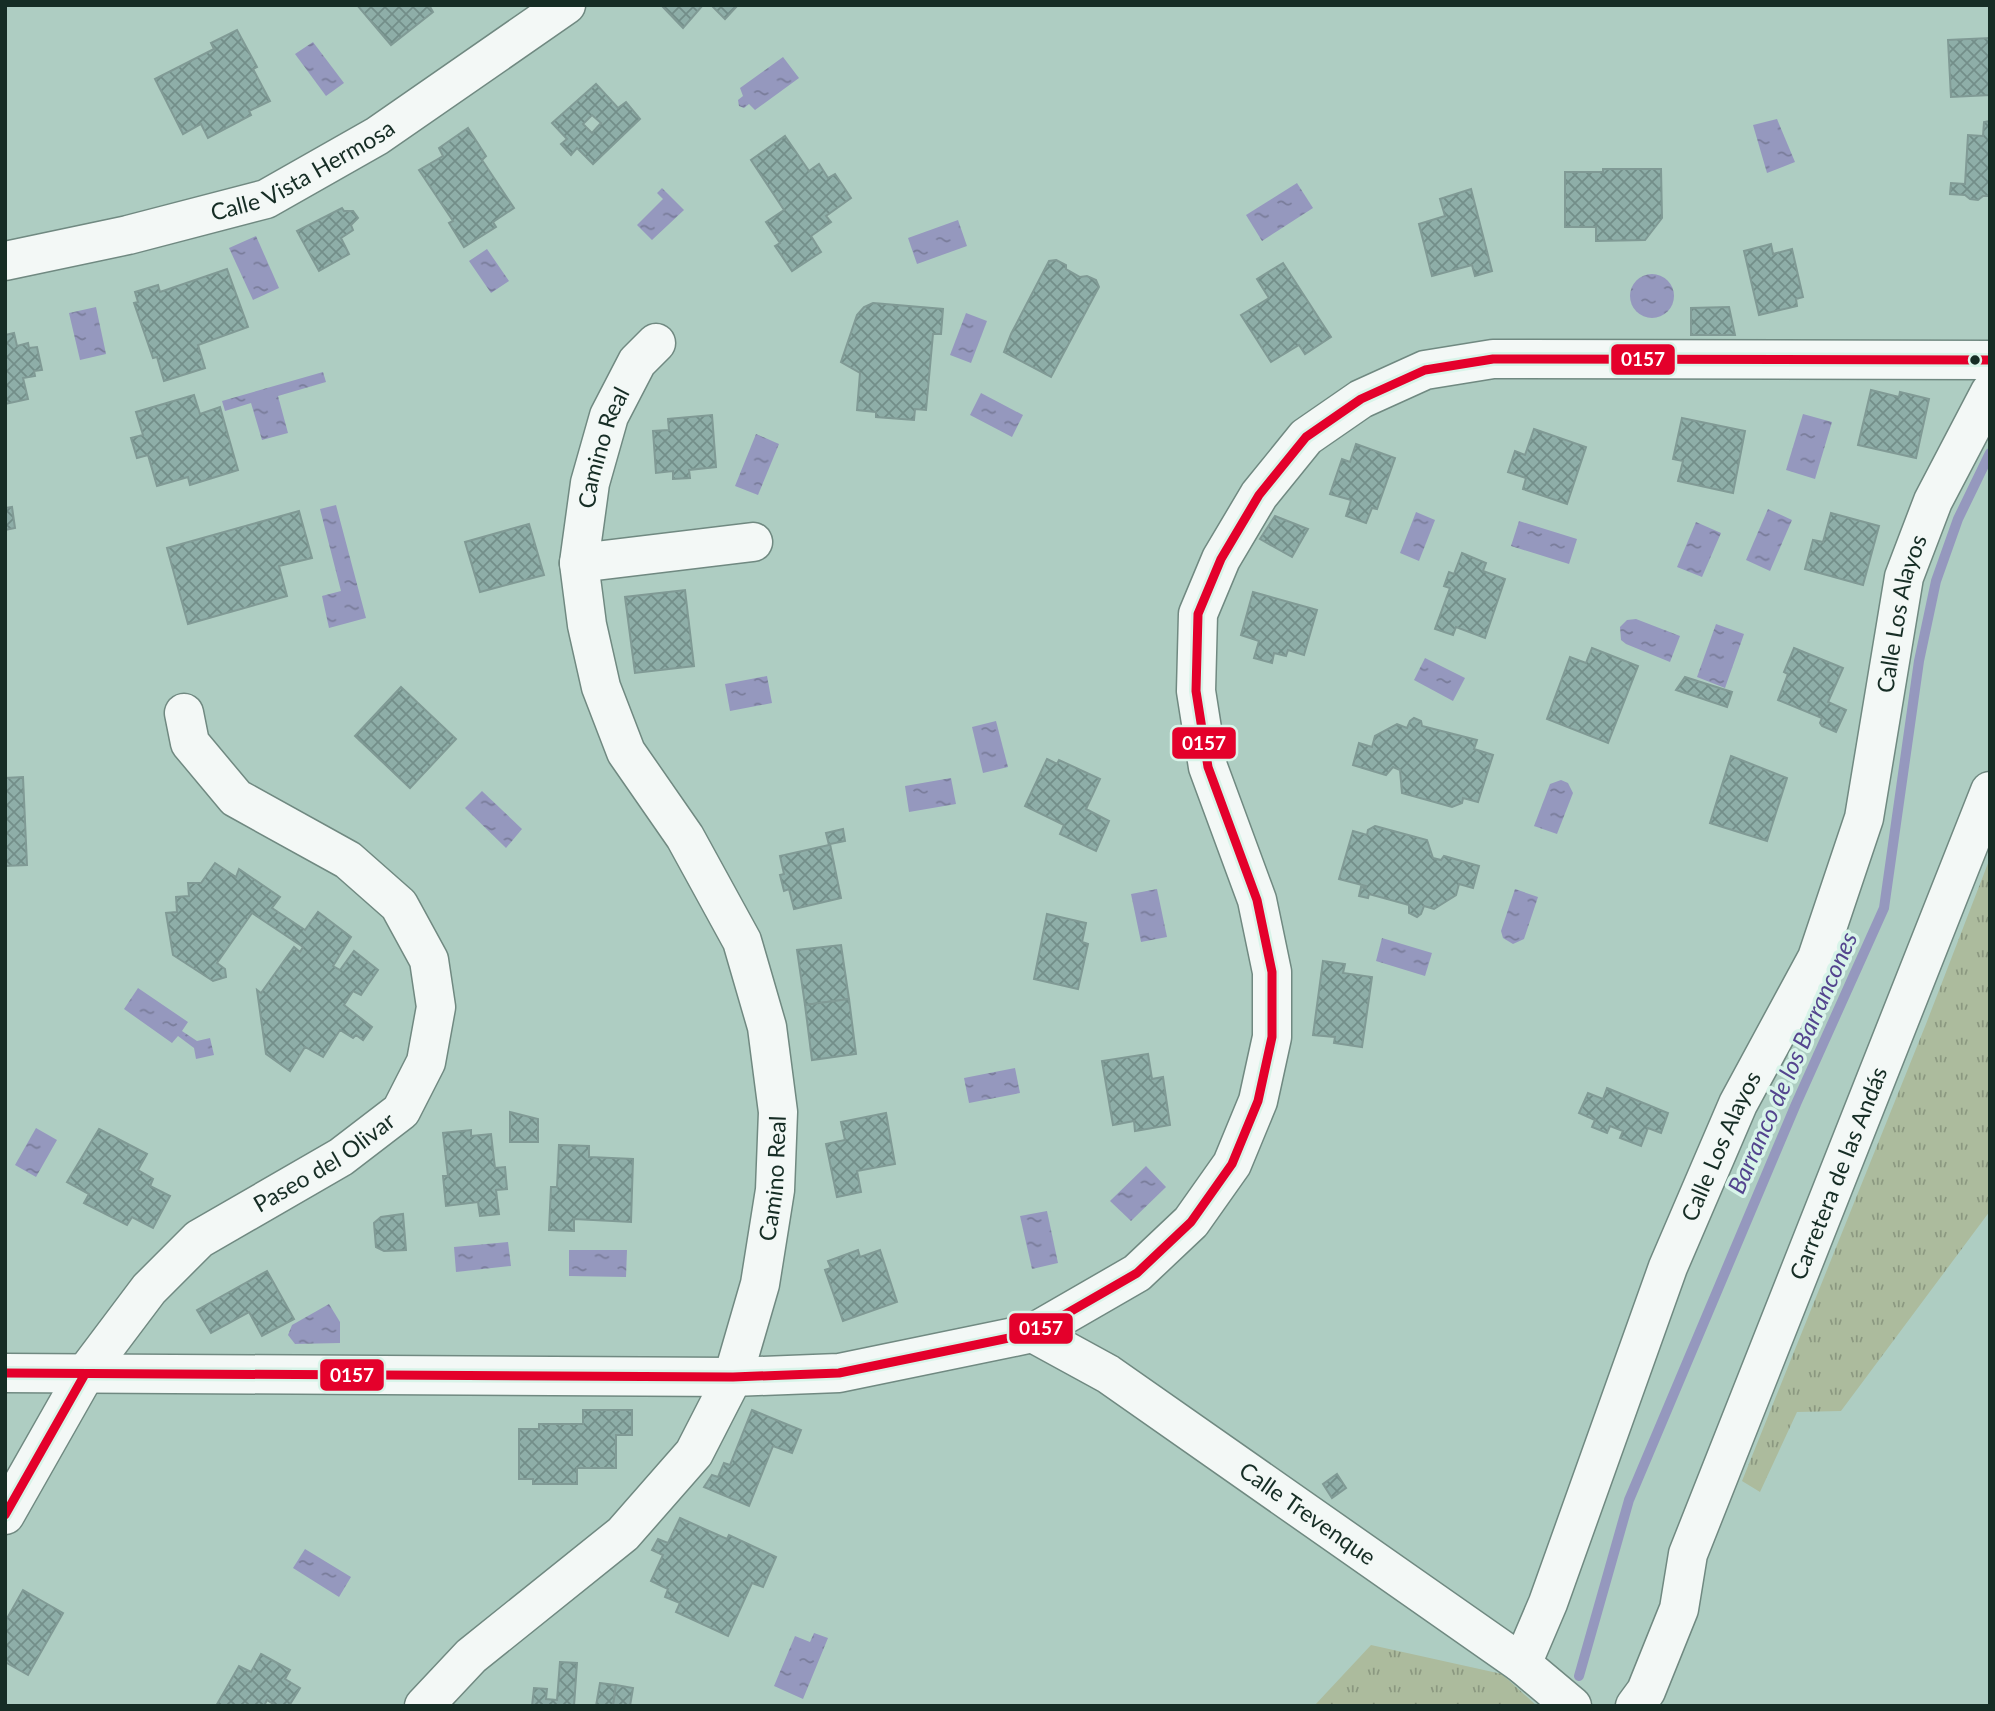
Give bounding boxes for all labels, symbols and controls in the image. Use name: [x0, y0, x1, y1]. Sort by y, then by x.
street label: Calle Vista Hermosa: [207, 113, 400, 226]
line badge: 0157: [1610, 343, 1676, 376]
text: 0157: [1621, 347, 1665, 370]
unlabelled marker: [1968, 353, 1982, 367]
street label: Camino Real: [572, 382, 635, 510]
street label: Calle Los Alayos: [1870, 530, 1932, 695]
line badge: 0157: [1171, 726, 1237, 760]
text: 0157: [1182, 731, 1226, 754]
water label: Barranco de los Barrancones: [1721, 927, 1863, 1198]
street label: Carretera de las Andás: [1783, 1063, 1892, 1284]
street label: Calle Los Alayos: [1674, 1066, 1766, 1225]
street label: Paseo del Olivar: [248, 1106, 400, 1218]
street label: Camino Real: [752, 1115, 791, 1243]
line badge: 0157: [1008, 1312, 1074, 1345]
text: 0157: [1019, 1316, 1063, 1339]
line badge: 0157: [319, 1358, 385, 1392]
text: 0157: [330, 1363, 374, 1386]
street label: Calle Trevenque: [1234, 1455, 1382, 1570]

